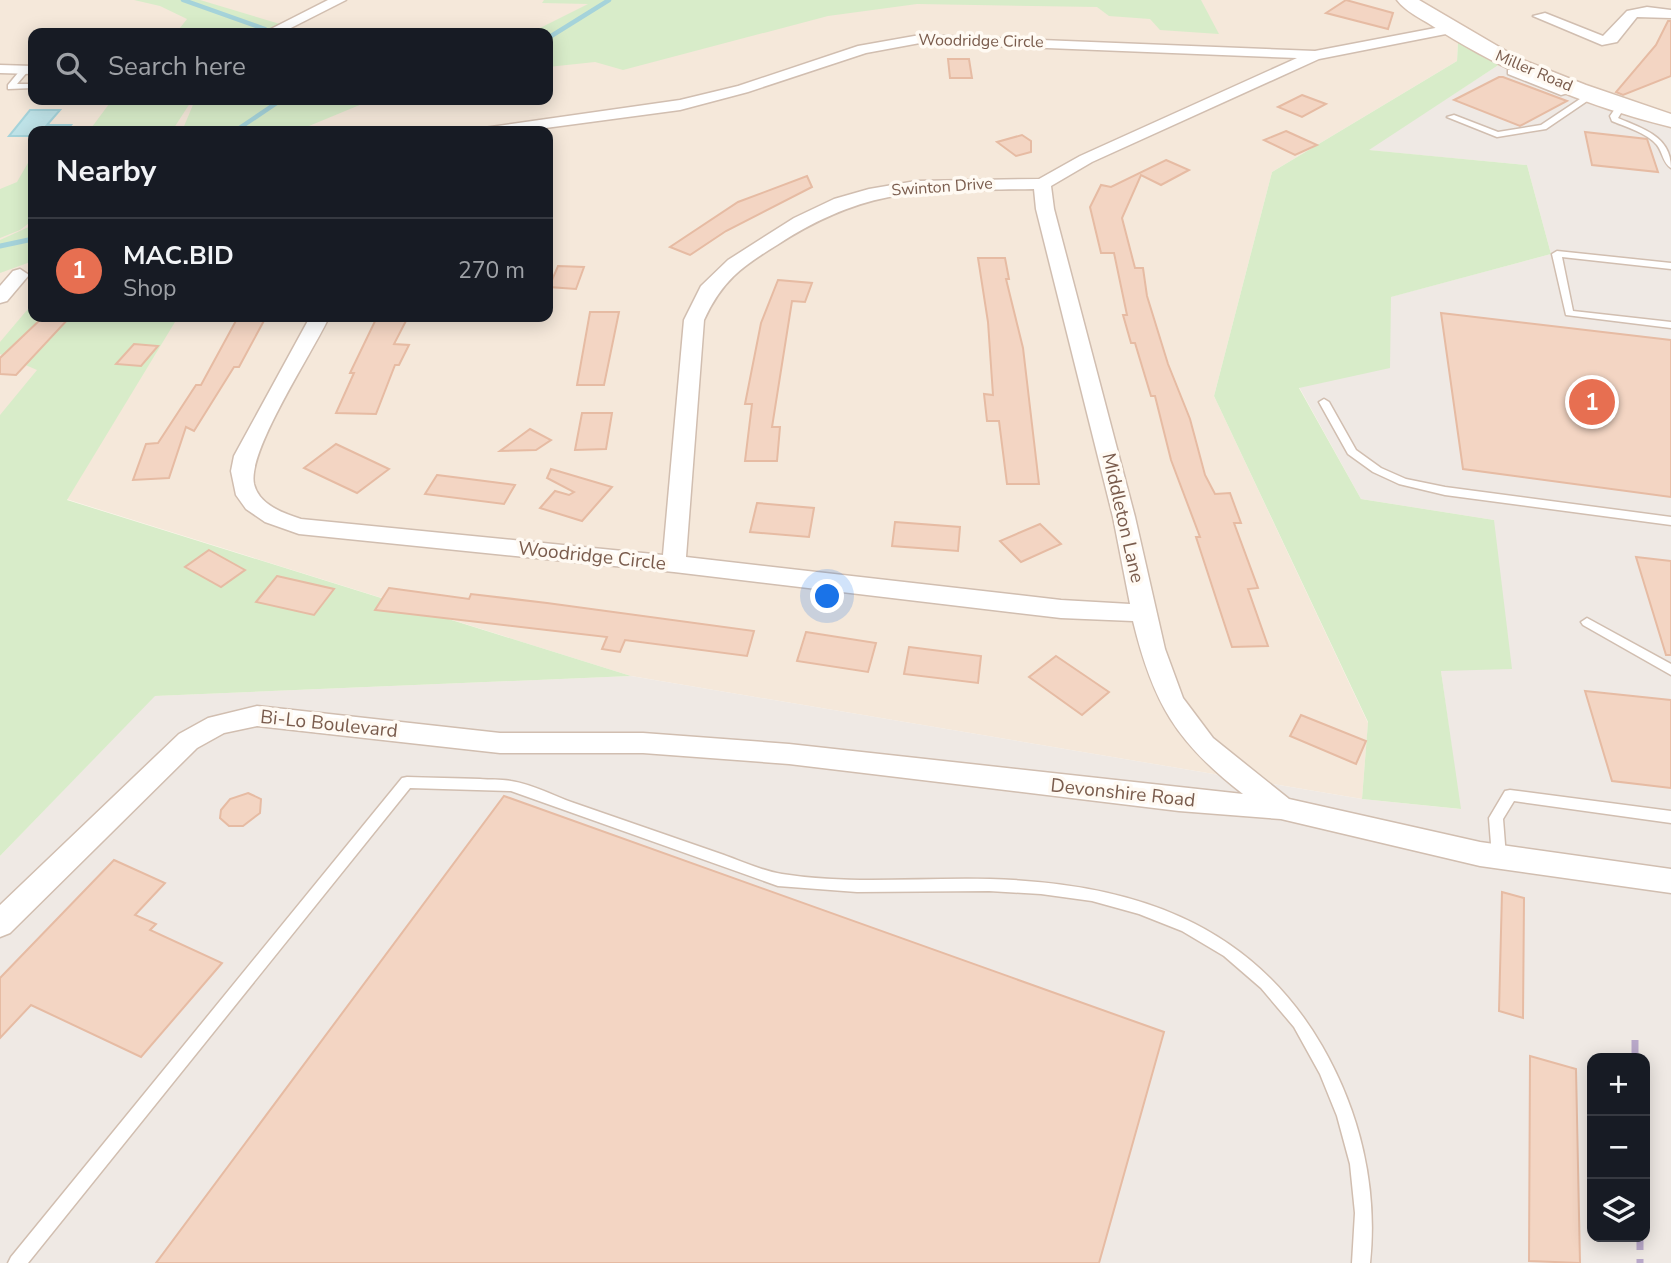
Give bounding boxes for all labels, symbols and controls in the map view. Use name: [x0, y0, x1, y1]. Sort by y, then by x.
search box: [28, 28, 553, 105]
street label: Woodridge Circle: [918, 29, 1044, 53]
street label: Miller Road: [1492, 45, 1576, 97]
icon: search: [52, 48, 90, 86]
text: Search here: [108, 49, 246, 84]
text: Nearby: [56, 151, 156, 192]
street label: Swinton Drive: [891, 172, 993, 202]
text: MAC.BID: [123, 238, 234, 273]
text: 1: [72, 255, 86, 286]
text: 270 m: [458, 255, 525, 286]
text: Shop: [123, 273, 176, 304]
pin: 1: [1569, 376, 1615, 428]
street label: Middleton Lane: [1095, 451, 1151, 585]
street label: Woodridge Circle: [517, 535, 667, 577]
your location: [810, 579, 844, 613]
street label: Bi-Lo Boulevard: [259, 704, 399, 744]
street label: Devonshire Road: [1049, 772, 1197, 814]
map controls: [1587, 1053, 1650, 1242]
button: +: [1587, 1053, 1650, 1116]
button: −: [1587, 1116, 1650, 1179]
button: layers: [1587, 1179, 1650, 1242]

